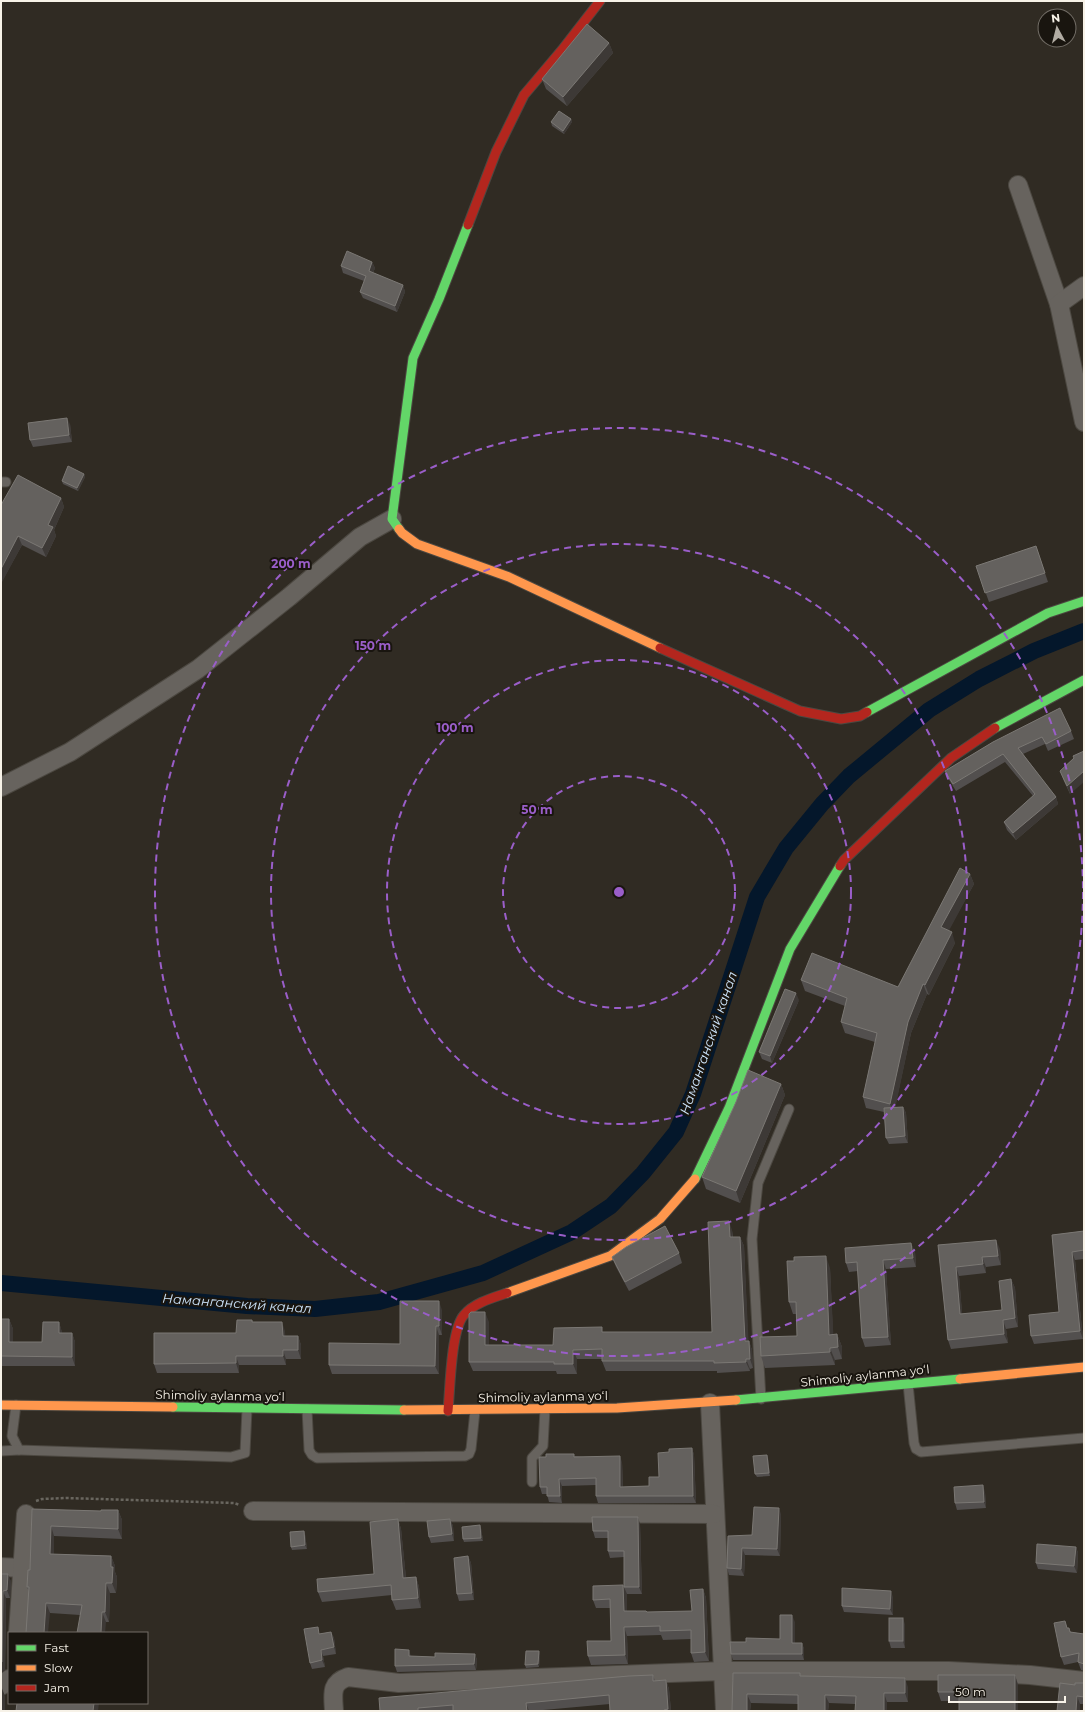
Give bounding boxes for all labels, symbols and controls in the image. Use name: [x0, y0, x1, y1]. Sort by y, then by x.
north arrow: [1037, 8, 1077, 48]
text: N: [1051, 11, 1061, 26]
text: 200 m: [271, 556, 311, 571]
text: 150 m: [355, 638, 391, 653]
text: 100 m: [437, 720, 473, 735]
text: 50 m: [521, 802, 553, 817]
centre of rings: [612, 885, 626, 899]
water label: Наманганский канал: [676, 970, 740, 1116]
water label: Наманганский канал: [162, 1290, 312, 1316]
street label: Shimoliy aylanma yoʻl: [800, 1361, 930, 1390]
street label: Shimoliy aylanma yoʻl: [155, 1387, 285, 1404]
street label: Shimoliy aylanma yoʻl: [478, 1388, 608, 1405]
legend: [8, 1632, 148, 1704]
text: Fast: [44, 1640, 69, 1655]
text: Slow: [44, 1660, 73, 1675]
scale bar: [949, 1678, 1065, 1704]
text: Jam: [43, 1680, 70, 1695]
text: 50 m: [955, 1684, 986, 1699]

